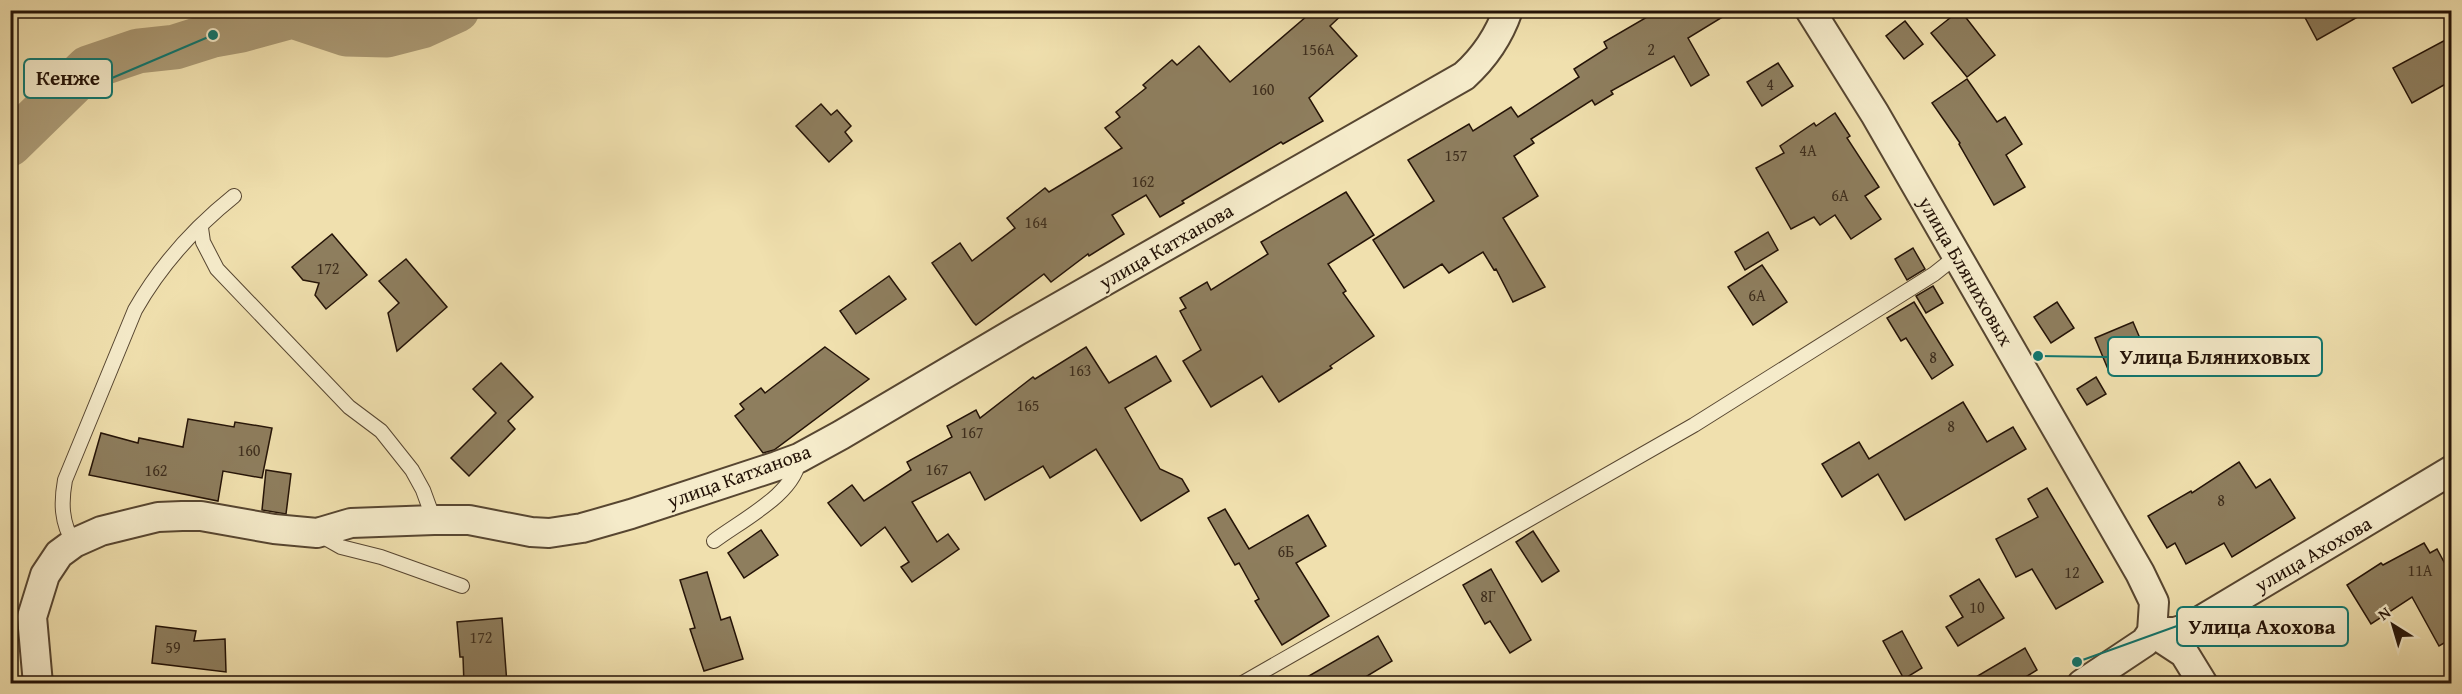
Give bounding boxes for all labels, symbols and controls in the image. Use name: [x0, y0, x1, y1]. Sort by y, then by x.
house number: 156А: [1302, 37, 1335, 61]
house number: 2: [1647, 37, 1655, 61]
callout: Кенже: [24, 59, 112, 98]
text: Кенже: [36, 62, 100, 93]
house number: 4: [1766, 72, 1774, 96]
house number: 160: [1251, 77, 1275, 101]
house number: 4А: [1799, 138, 1817, 162]
house number: 157: [1444, 143, 1468, 167]
house number: 162: [1131, 169, 1155, 193]
house number: 6А: [1831, 183, 1849, 207]
street label: улица Бляниховых: [1911, 190, 2022, 352]
street label: улица Катханова: [1092, 195, 1239, 296]
house number: 164: [1024, 210, 1048, 234]
house number: 172: [316, 256, 340, 280]
house number: 6А: [1748, 283, 1766, 307]
callout: Улица Бляниховых: [2108, 337, 2322, 376]
text: Улица Бляниховых: [2120, 341, 2310, 372]
house number: 8: [1929, 345, 1937, 369]
house number: 163: [1068, 358, 1092, 382]
house number: 165: [1016, 393, 1040, 417]
house number: 8: [1947, 414, 1955, 438]
house number: 167: [960, 420, 984, 444]
street label: улица Катханова: [662, 436, 815, 515]
house number: 160: [237, 438, 261, 462]
house number: 167: [925, 457, 949, 481]
house number: 162: [144, 458, 168, 482]
house number: 8: [2217, 488, 2225, 512]
street label: улица Ахохова: [2248, 508, 2377, 599]
house number: 6Б: [1278, 539, 1294, 563]
house number: 11А: [2407, 558, 2433, 582]
house number: 12: [2064, 560, 2080, 584]
house number: 8Г: [1480, 584, 1496, 608]
house number: 10: [1969, 595, 1985, 619]
north arrow: [2363, 595, 2423, 655]
text: N: [2372, 600, 2396, 626]
callout: Улица Ахохова: [2177, 607, 2348, 646]
text: Улица Ахохова: [2189, 611, 2336, 642]
house number: 172: [469, 625, 493, 649]
house number: 59: [165, 635, 181, 659]

